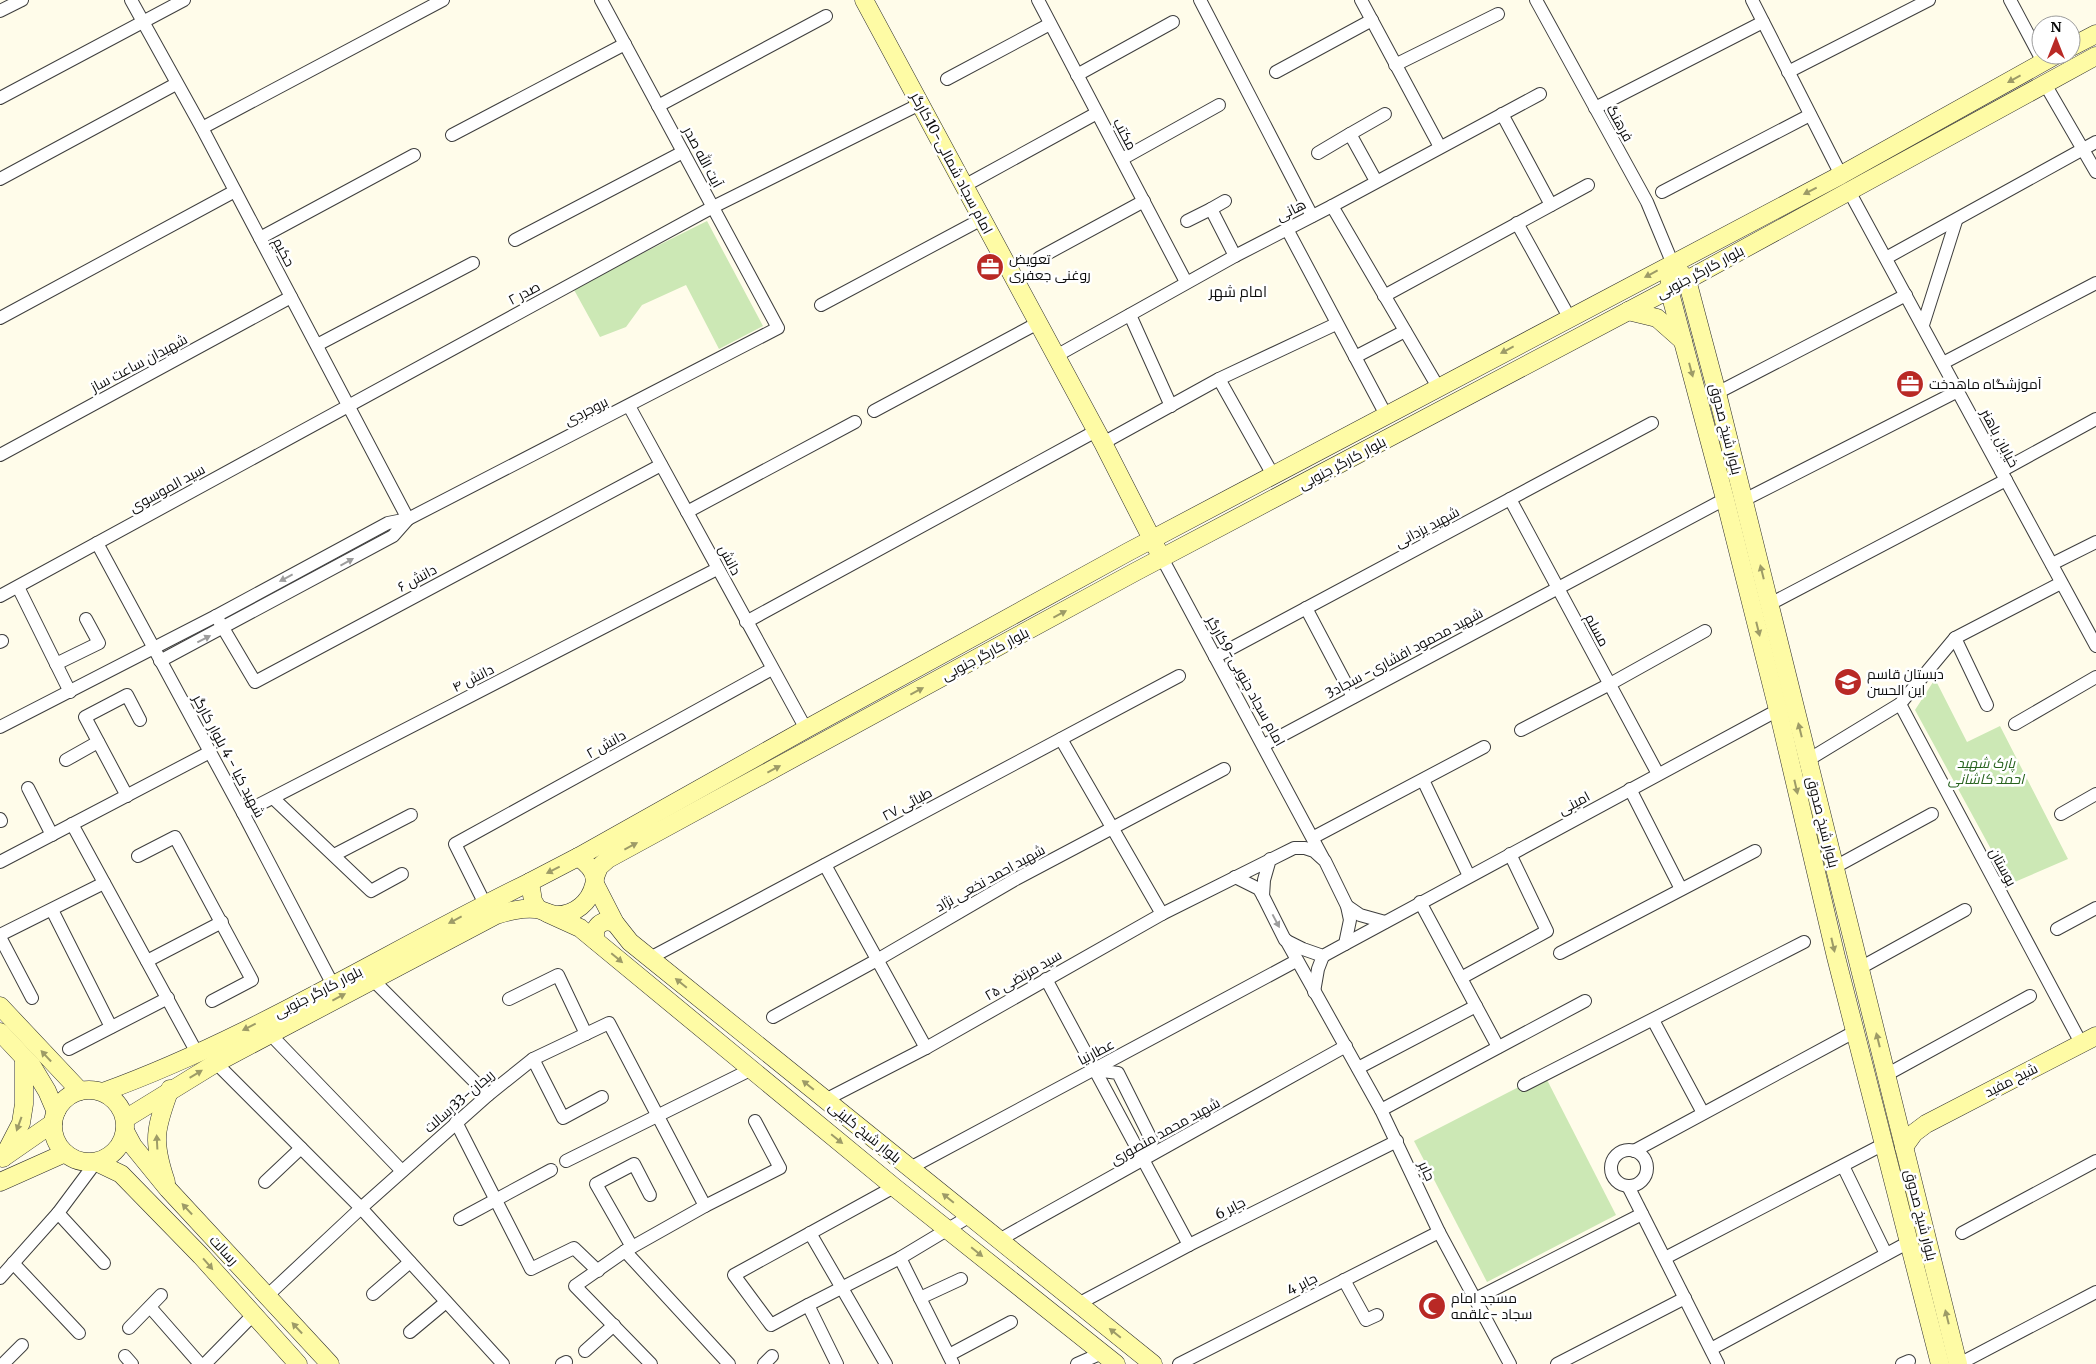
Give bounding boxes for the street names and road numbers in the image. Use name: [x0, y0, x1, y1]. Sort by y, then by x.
street label: امام سجاد شمالی-10کارگر: [906, 88, 997, 237]
street label: فرهنگ: [1603, 101, 1637, 145]
street label: مکتب: [1109, 115, 1141, 153]
street label: آیت الله صدر: [679, 122, 727, 191]
street label: هانی: [1273, 195, 1309, 225]
street label: حکیم: [268, 234, 299, 270]
street label: بلوار کارگر جنوبی: [1653, 241, 1747, 303]
street label: صدر ۲: [505, 277, 543, 309]
street label: شهیدان ساعت ساز: [87, 330, 190, 397]
street label: بلوار شیخ صدوق: [1706, 382, 1746, 476]
street label: بروجردی: [561, 392, 611, 430]
street label: خیابان باهنر: [1977, 405, 2023, 470]
street label: بلوار کارگر جنوبی: [1295, 432, 1389, 494]
street label: سید الموسوی: [126, 460, 208, 516]
street label: شهید یزدانی: [1392, 503, 1462, 551]
street label: دانش: [715, 542, 745, 578]
street label: دانش ۶: [394, 560, 440, 596]
street label: شهید محمود افشاری- سجاد3: [1322, 604, 1486, 702]
street label: مسلم: [1580, 611, 1613, 650]
street label: امام سجاد جنوبی-9کارگر: [1201, 612, 1289, 750]
street label: بلوار کارگر جنوبی: [938, 623, 1032, 685]
street label: دانش ۴: [449, 660, 497, 696]
street label: شهید کیا - 4 بلوار کارگر: [189, 691, 269, 821]
street label: دانش ۲: [583, 726, 629, 762]
street label: بلوار شیخ صدوق: [1803, 775, 1843, 869]
street label: طبائی ۲۷: [879, 783, 935, 825]
street label: امینی: [1555, 787, 1593, 819]
street label: شهید احمد نخعی نژاد: [932, 840, 1048, 916]
street label: بوستان: [1985, 845, 2021, 889]
street label: ۲۵ سید مرتضی: [981, 946, 1065, 1004]
street label: بلوار کارگر جنوبی: [271, 962, 365, 1022]
street label: عطارنیا: [1075, 1035, 1117, 1069]
street label: شیخ مفید: [1981, 1059, 2041, 1101]
street label: ریحان-33رسالت: [420, 1065, 498, 1137]
street label: شهید محمد منصوری: [1107, 1093, 1223, 1169]
street label: بلوار شیخ کلینی: [825, 1097, 905, 1167]
street label: جابر: [1414, 1157, 1439, 1184]
street label: بلوار شیخ صدوق: [1901, 1168, 1941, 1262]
street label: جابر 6: [1212, 1193, 1248, 1223]
street label: رسالت: [206, 1231, 242, 1269]
street label: جابر 4: [1284, 1269, 1320, 1299]

